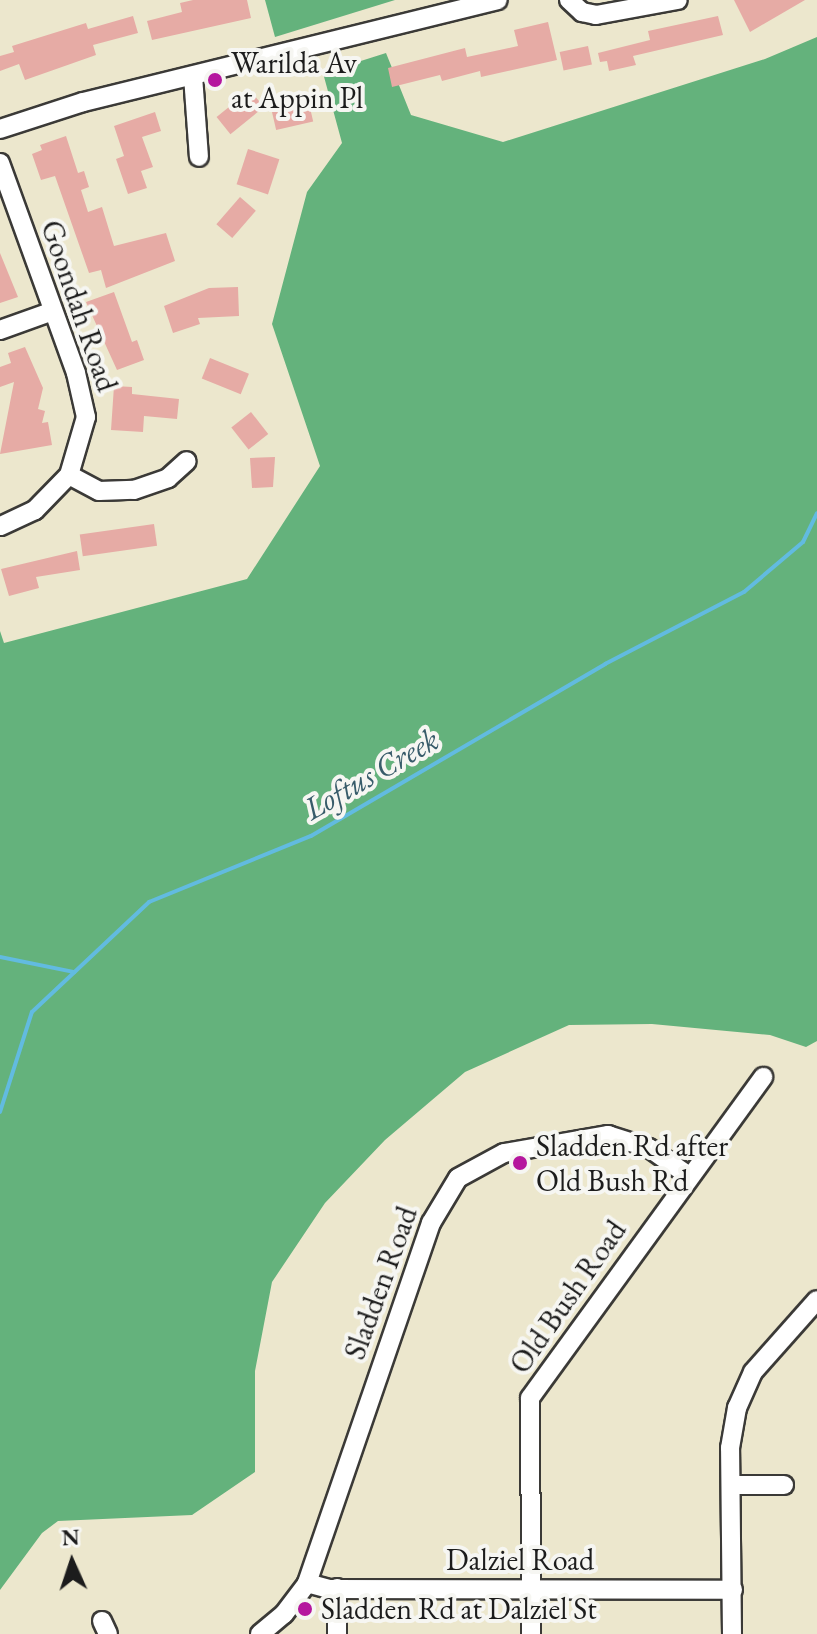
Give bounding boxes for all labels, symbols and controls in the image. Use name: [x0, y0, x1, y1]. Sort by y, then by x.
place label: Warilda Av at Appin Pl: [231, 45, 363, 116]
marker: Warilda Av at Appin Pl: [206, 71, 224, 89]
street label: Goondah Road: [33, 216, 125, 396]
water label: Loftus Creek: [297, 720, 445, 828]
place label: Sladden Rd after Old Bush Rd: [536, 1128, 728, 1198]
marker: Sladden Rd after Old Bush Rd: [511, 1154, 529, 1172]
street label: Sladden Road: [337, 1202, 425, 1364]
street label: Old Bush Road: [502, 1214, 634, 1380]
north arrow: [32, 1522, 112, 1602]
text: N: [61, 1523, 80, 1552]
street label: Dalziel Road: [446, 1542, 594, 1578]
place label: Sladden Rd at Dalziel St: [321, 1591, 597, 1627]
marker: Sladden Rd at Dalziel St: [296, 1600, 314, 1618]

